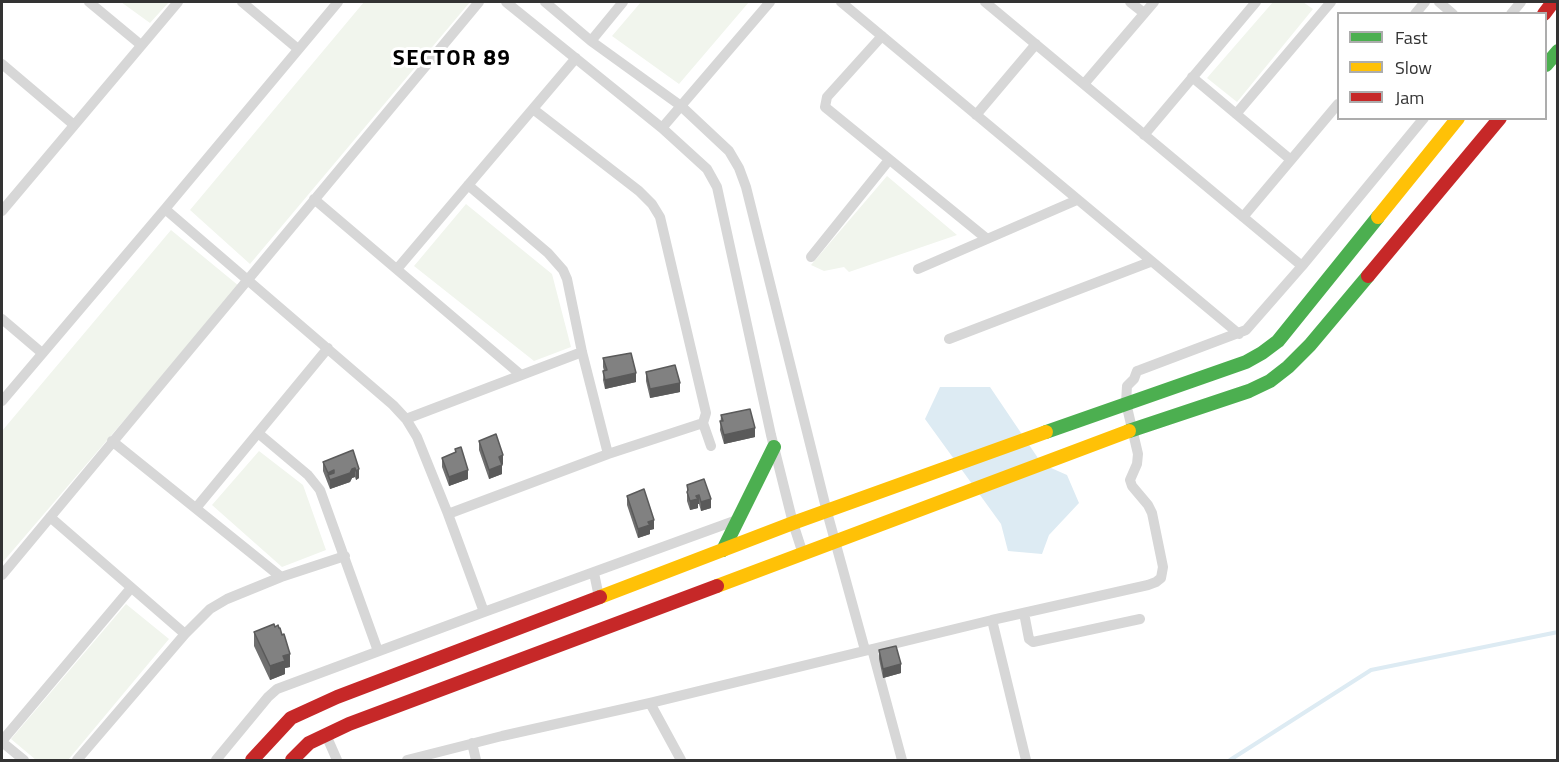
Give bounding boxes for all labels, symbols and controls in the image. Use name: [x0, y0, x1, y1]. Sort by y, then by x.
legend: [1337, 12, 1547, 120]
text: Fast: [1395, 24, 1428, 51]
district label: SECTOR 89: [393, 47, 511, 73]
text: Slow: [1395, 54, 1432, 81]
text: Jam: [1395, 84, 1424, 111]

